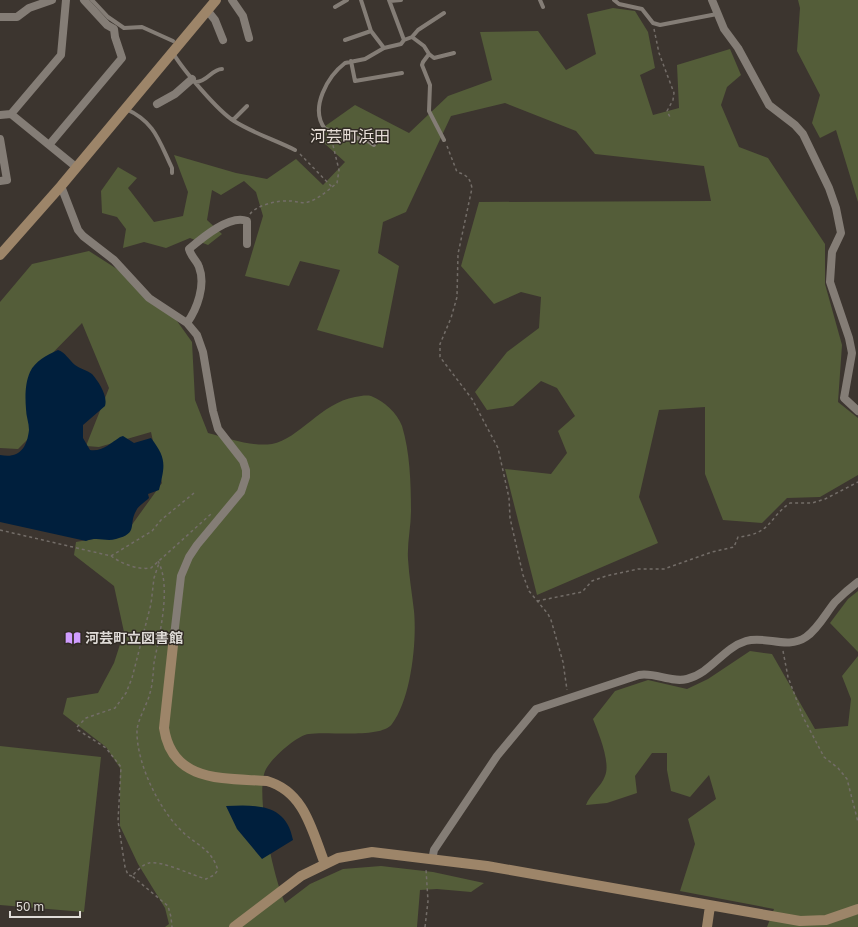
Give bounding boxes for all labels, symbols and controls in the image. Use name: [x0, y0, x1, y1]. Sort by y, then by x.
district label: 河芸町浜田: [310, 126, 390, 146]
library icon: 河芸町立図書館: [64, 629, 82, 647]
place label: 河芸町立図書館: [85, 629, 183, 646]
scale bar: [10, 893, 80, 919]
text: 50 m: [16, 899, 44, 914]

